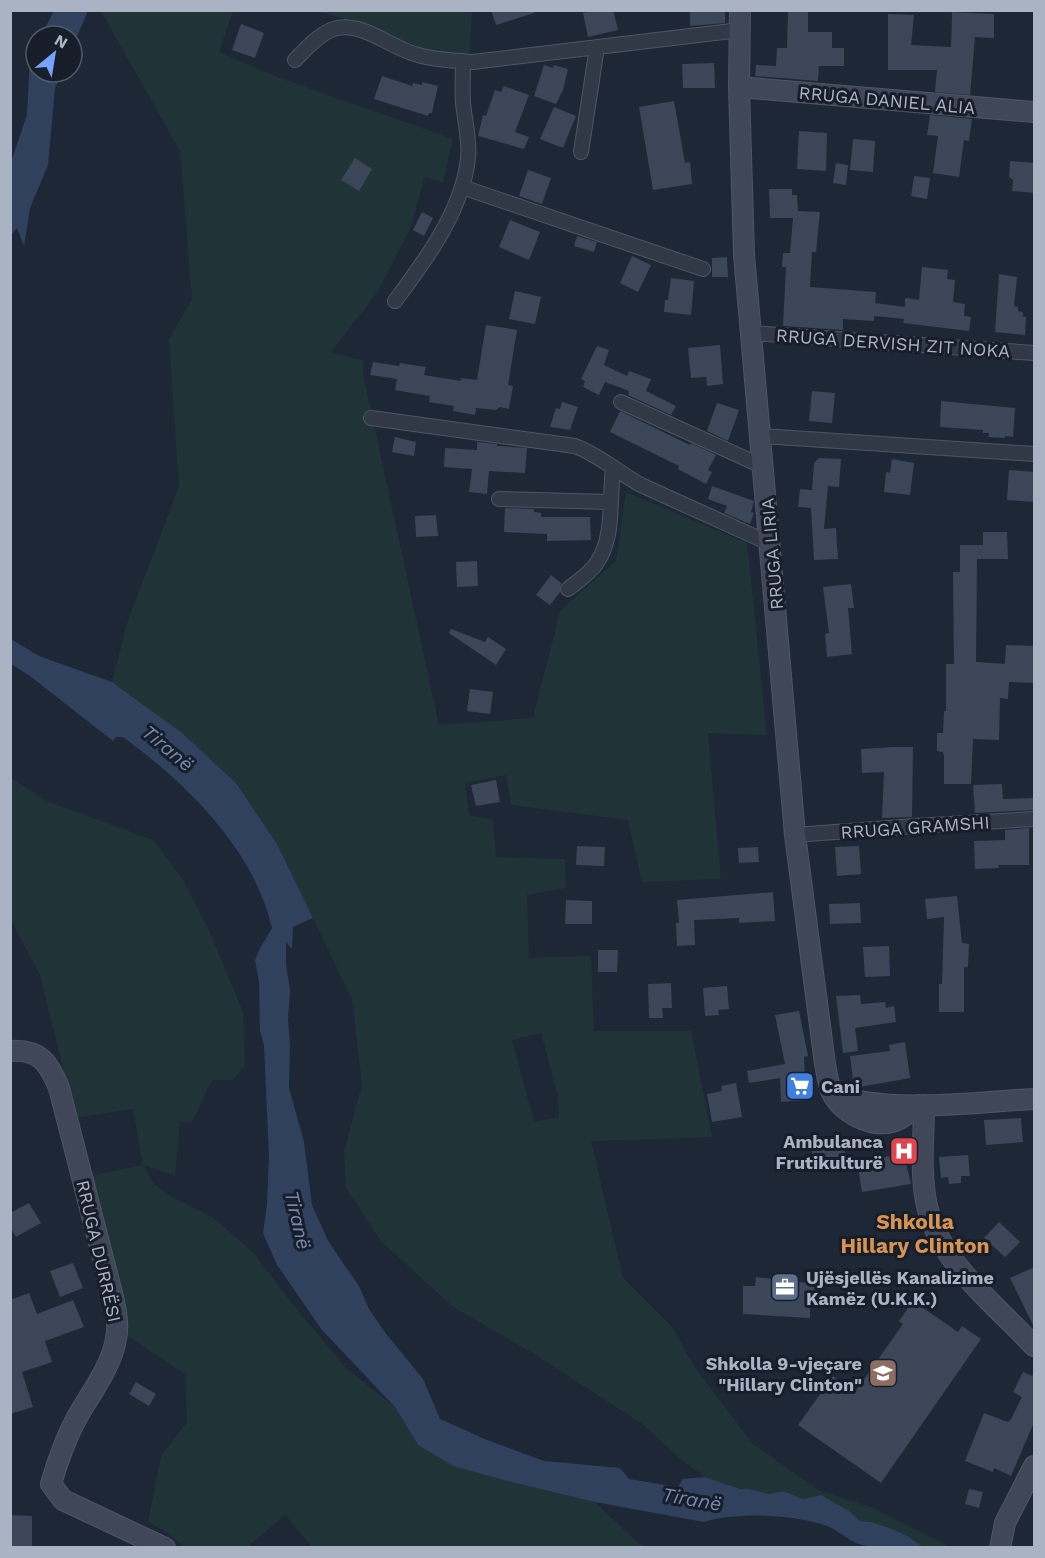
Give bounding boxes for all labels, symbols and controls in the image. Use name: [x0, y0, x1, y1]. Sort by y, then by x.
north arrow: [24, 24, 84, 84]
text: N: [51, 30, 71, 53]
street label: RRUGA DANIEL ALIA: [798, 82, 976, 118]
street label: RRUGA DERVISH ZIT NOKA: [775, 324, 1011, 362]
street label: RRUGA LIRIA: [757, 497, 787, 611]
water label: Tiranë: [137, 720, 199, 776]
street label: RRUGA GRAMSHI: [840, 811, 990, 843]
supermarket icon: Cani: [784, 1070, 816, 1102]
place label: Cani: [821, 1076, 860, 1097]
place label: Ambulanca Frutikulturë: [775, 1131, 884, 1173]
hospital icon: Ambulanca Frutikulturë: [888, 1135, 920, 1167]
street label: RRUGA DURRËSI: [72, 1178, 126, 1324]
water label: Tiranë: [280, 1188, 316, 1252]
district label: Shkolla Hillary Clinton: [840, 1209, 990, 1258]
place label: Ujësjellës Kanalizime Kamëz (U.K.K.): [806, 1267, 994, 1309]
office icon: Ujësjellës Kanalizime Kamëz (U.K.K.): [769, 1271, 801, 1303]
place label: Shkolla 9-vjeçare "Hillary Clinton": [706, 1353, 862, 1395]
school or university icon: Shkolla 9-vjeçare "Hillary Clinton": [867, 1357, 899, 1389]
water label: Tiranë: [660, 1482, 724, 1516]

